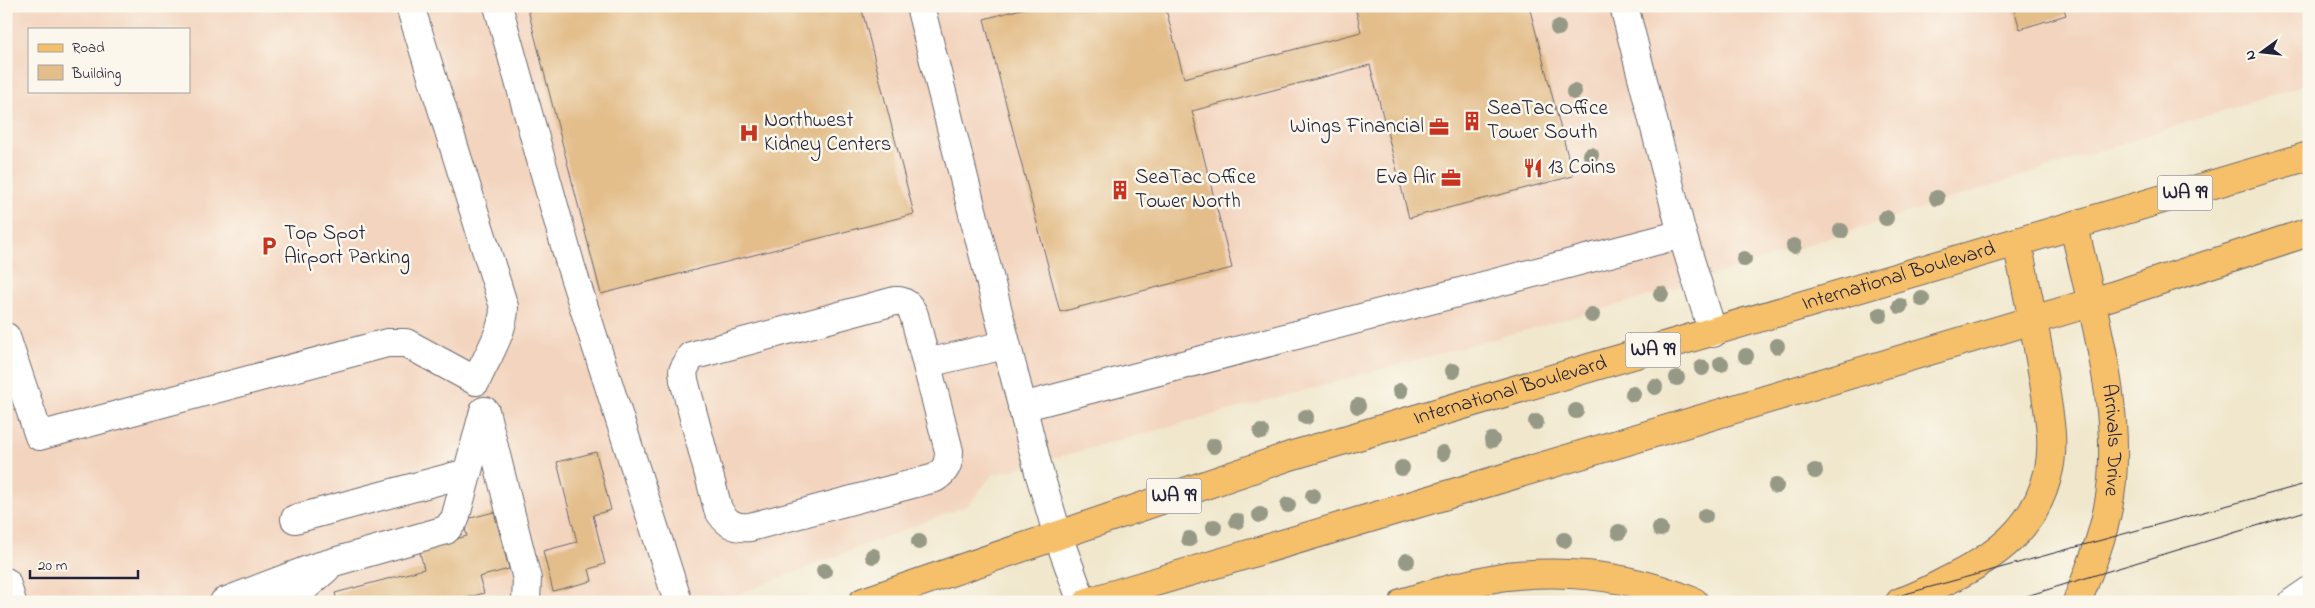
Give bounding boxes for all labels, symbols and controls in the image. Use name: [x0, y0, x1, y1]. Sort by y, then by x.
legend: [28, 28, 190, 92]
north arrow: [2238, 28, 2288, 78]
text: Road: [72, 37, 105, 59]
text: N: [2240, 48, 2262, 62]
text: Building: [71, 63, 121, 86]
place label: SeaTac Office Tower South: [1487, 94, 1608, 148]
place label: Northwest Kidney Centers: [764, 106, 891, 162]
building icon: SeaTac Office Tower South: [1461, 110, 1483, 132]
place label: Wings Financial: [1290, 112, 1424, 144]
office icon: Wings Financial: [1428, 116, 1450, 138]
hospital icon: Northwest Kidney Centers: [738, 122, 760, 144]
place label: 13 Coins: [1548, 153, 1616, 183]
restaurant icon: 13 Coins: [1522, 157, 1544, 179]
place label: SeaTac Office Tower North: [1135, 163, 1256, 217]
place label: Eva Air: [1375, 163, 1436, 193]
office icon: Eva Air: [1440, 167, 1462, 189]
road number: WA 99: [2158, 176, 2212, 210]
building icon: SeaTac Office Tower North: [1109, 179, 1131, 201]
place label: Top Spot Airport Parking: [284, 219, 410, 275]
street label: International Boulevard: [1799, 234, 1999, 319]
parking icon: Top Spot Airport Parking: [258, 235, 280, 257]
road number: WA 99: [1626, 332, 1680, 368]
street label: International Boulevard: [1410, 348, 1611, 434]
street label: Arrivals Drive: [2093, 382, 2128, 499]
road number: WA 99: [1146, 478, 1202, 514]
scale bar: [30, 548, 138, 580]
text: 20 m: [38, 555, 68, 577]

